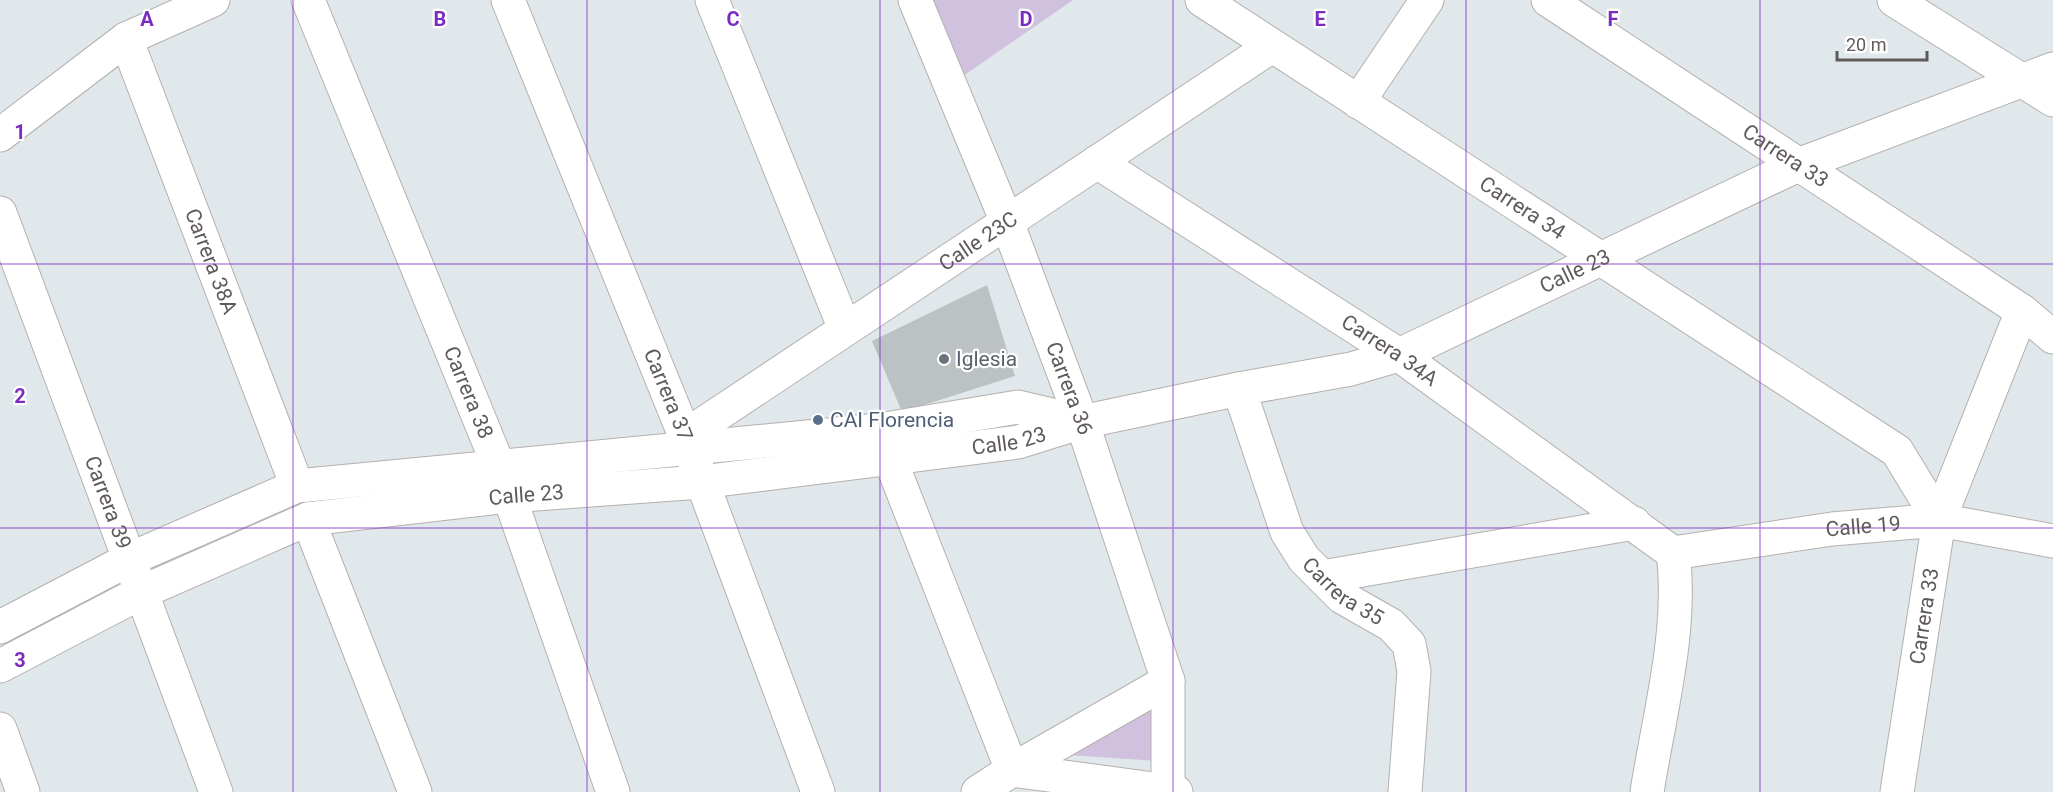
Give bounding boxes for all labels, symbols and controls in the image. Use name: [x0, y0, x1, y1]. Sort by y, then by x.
text: A: [140, 7, 154, 31]
text: B: [434, 7, 446, 31]
text: C: [726, 7, 740, 31]
text: D: [1020, 7, 1033, 31]
text: E: [1314, 7, 1326, 31]
text: F: [1608, 7, 1619, 31]
scale bar: [1837, 24, 1927, 62]
text: 20 m: [1846, 34, 1886, 55]
street label: Carrera 33: [1738, 119, 1833, 193]
text: 1: [14, 120, 26, 144]
street label: Carrera 34: [1475, 171, 1570, 245]
street label: Carrera 38A: [180, 205, 242, 318]
street label: Calle 23C: [934, 207, 1022, 276]
street label: Calle 23: [1536, 244, 1614, 298]
street label: Carrera 34A: [1337, 309, 1443, 391]
street label: Carrera 36: [1041, 339, 1097, 438]
street label: Carrera 38: [439, 343, 498, 442]
street label: Carrera 37: [639, 345, 698, 444]
place label: Iglesia: [956, 347, 1017, 371]
marker: Iglesia: [937, 352, 951, 366]
text: 2: [14, 384, 26, 408]
place label: CAI Florencia: [830, 408, 954, 432]
marker: CAI Florencia: [811, 413, 825, 427]
street label: Calle 23: [970, 422, 1049, 460]
street label: Carrera 39: [80, 453, 136, 552]
street label: Calle 23: [487, 480, 565, 510]
street label: Calle 19: [1825, 511, 1902, 541]
street label: Carrera 35: [1297, 552, 1388, 630]
street label: Carrera 33: [1905, 566, 1943, 666]
text: 3: [14, 648, 26, 672]

